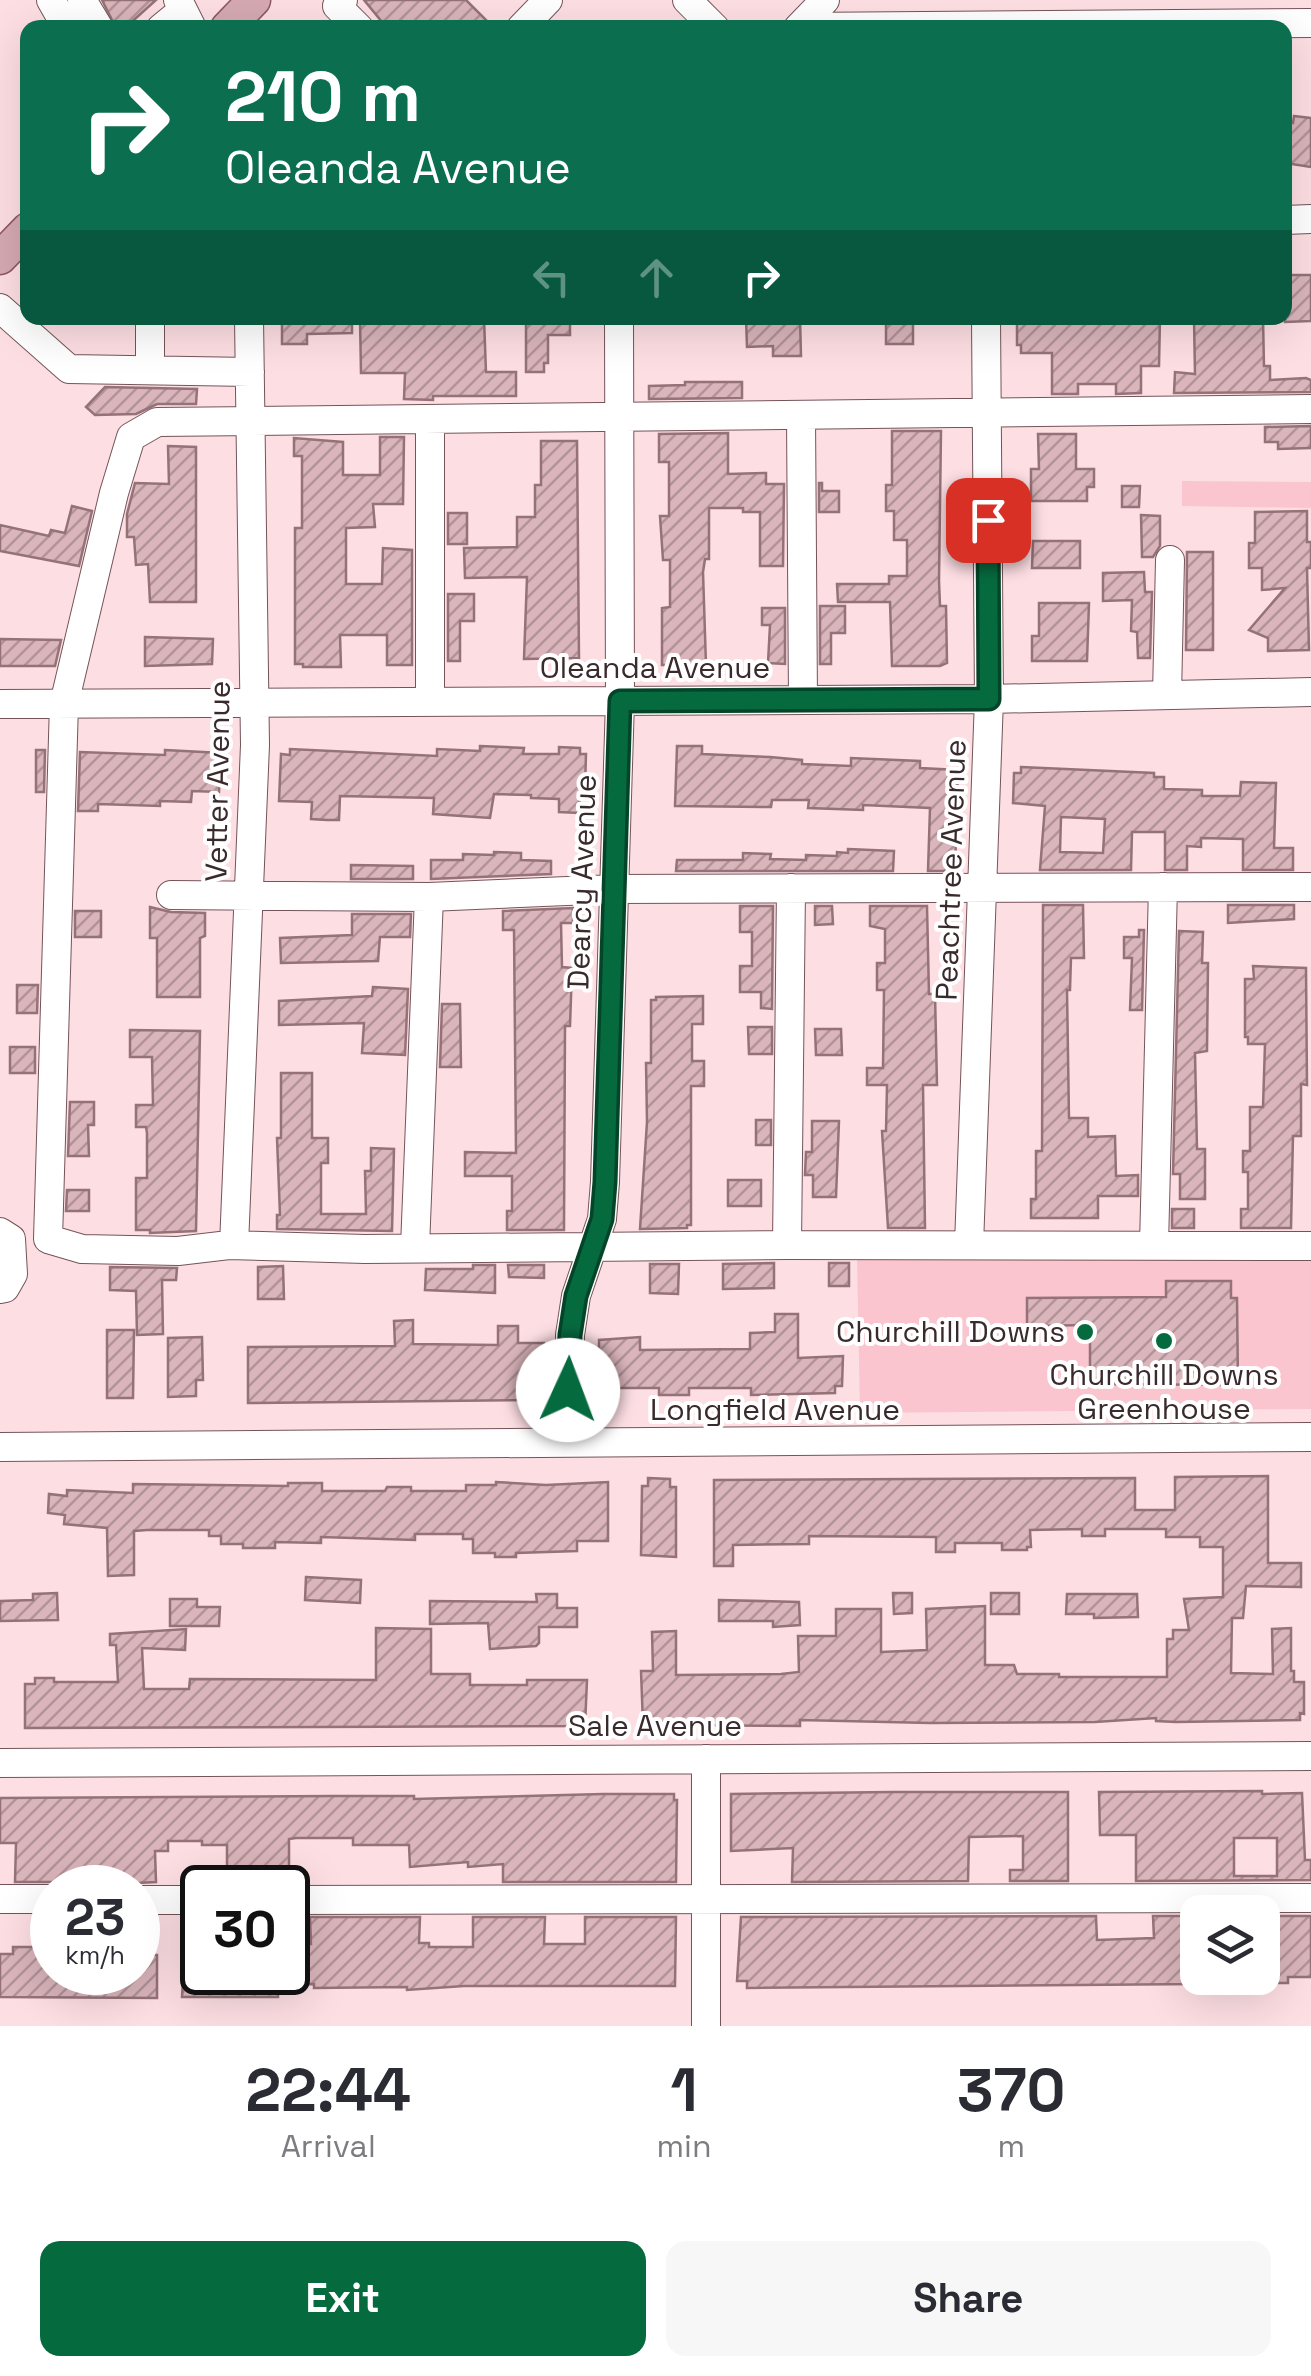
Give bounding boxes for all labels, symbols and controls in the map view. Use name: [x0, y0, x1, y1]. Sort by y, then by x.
text: 210 m: [225, 52, 421, 141]
icon: right: [60, 60, 190, 190]
text: Oleanda Avenue: [225, 139, 571, 196]
icon: left: [524, 250, 579, 305]
icon: ahead: [629, 250, 684, 305]
icon: right: [734, 250, 789, 305]
pin: [946, 478, 1031, 563]
icon: arrive: [961, 493, 1016, 548]
street label: Oleanda Avenue: [540, 648, 770, 687]
street label: Vetter Avenue: [196, 680, 239, 882]
street label: Peachtree Avenue: [926, 739, 975, 1001]
street label: Dearcy Avenue: [558, 774, 605, 990]
place label: Churchill Downs: [836, 1312, 1065, 1351]
marker: Churchill Downs: [1074, 1321, 1096, 1343]
marker: Churchill Downs Greenhouse: [1153, 1330, 1175, 1352]
position arrow: [516, 1338, 620, 1442]
place label: Churchill Downs Greenhouse: [1050, 1355, 1279, 1428]
street label: Longfield Avenue: [650, 1390, 900, 1429]
street label: Sale Avenue: [568, 1706, 742, 1745]
speed limit sign: 30: [180, 1865, 310, 1995]
text: 23: [65, 1886, 125, 1950]
map controls: [1180, 1895, 1280, 1995]
button: layers: [1180, 1895, 1280, 1995]
text: km/h: [65, 1939, 125, 1971]
text: 22:44: [246, 2052, 411, 2129]
text: 1: [670, 2052, 698, 2129]
text: 370: [957, 2052, 1065, 2129]
text: Arrival: [281, 2126, 376, 2166]
text: min: [657, 2126, 712, 2166]
text: m: [997, 2126, 1025, 2166]
button: Exit: [40, 2241, 646, 2356]
button: Share: [666, 2241, 1271, 2356]

